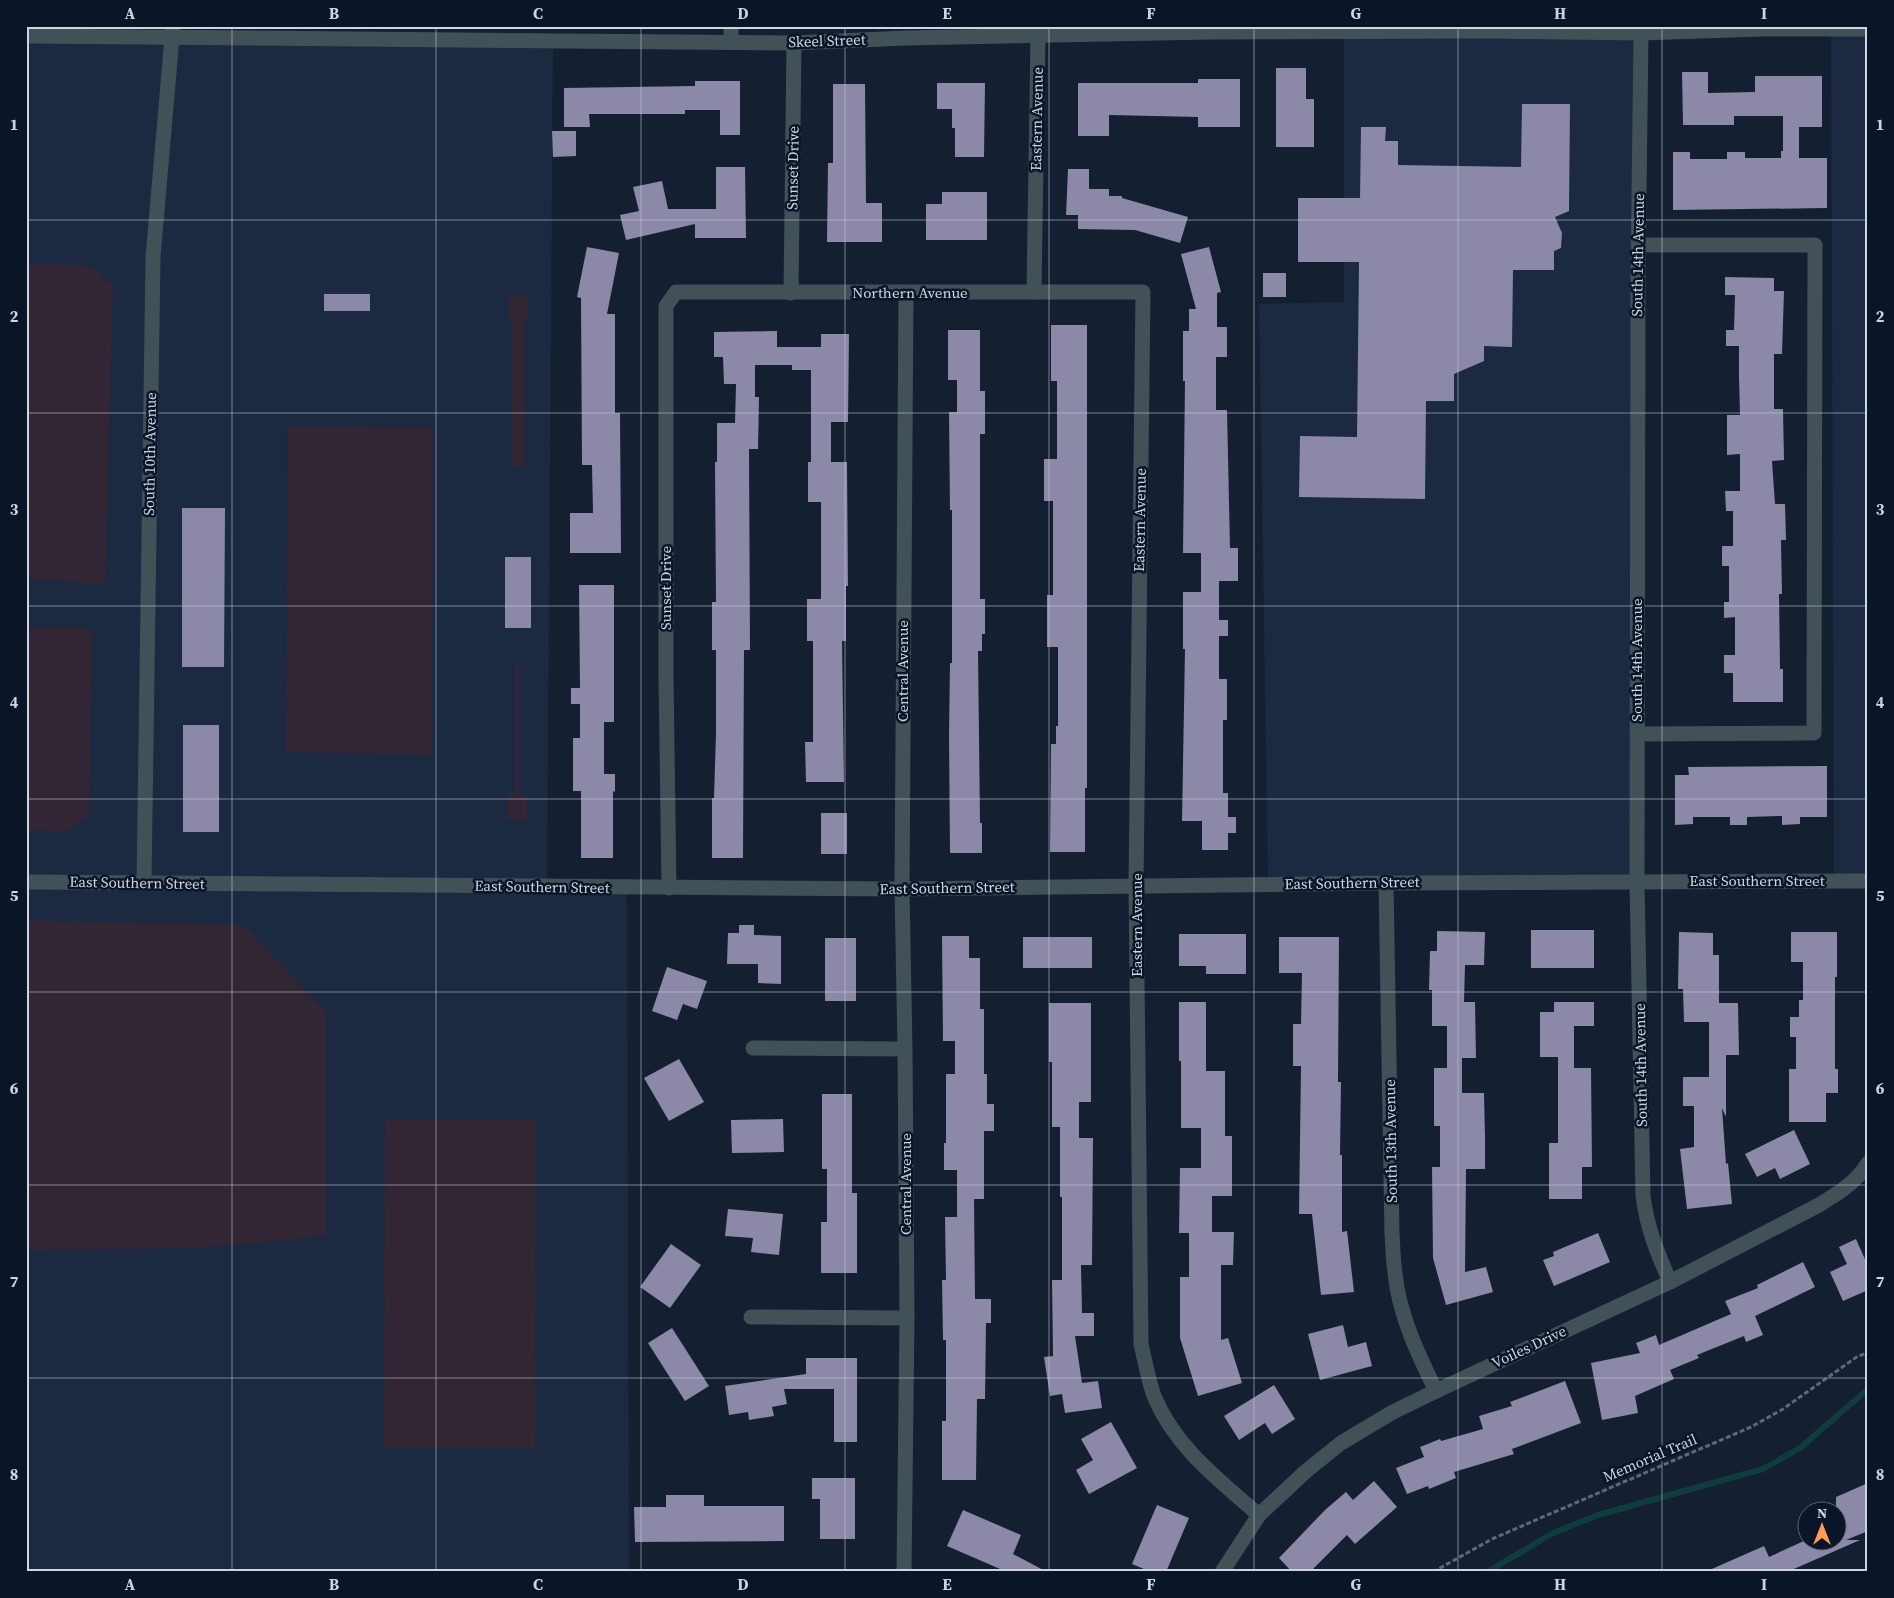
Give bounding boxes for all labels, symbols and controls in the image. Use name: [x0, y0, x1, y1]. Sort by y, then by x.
text: A: [125, 2, 136, 24]
text: B: [329, 2, 340, 24]
text: C: [533, 2, 543, 24]
text: D: [737, 2, 749, 24]
text: E: [942, 2, 952, 24]
text: F: [1146, 2, 1156, 24]
text: G: [1351, 2, 1362, 24]
text: H: [1554, 2, 1566, 24]
text: I: [1761, 2, 1767, 24]
street label: Skeel Street: [788, 29, 866, 52]
street label: Eastern Avenue: [1025, 67, 1048, 171]
text: 1: [10, 113, 18, 135]
text: 1: [1876, 113, 1884, 135]
street label: Sunset Drive: [781, 125, 804, 210]
street label: South 14th Avenue: [1626, 193, 1649, 317]
street label: Northern Avenue: [852, 282, 968, 303]
text: 2: [10, 305, 19, 327]
text: 2: [1876, 305, 1885, 327]
street label: South 10th Avenue: [138, 392, 161, 516]
street label: Eastern Avenue: [1128, 468, 1151, 572]
text: 3: [10, 498, 19, 520]
text: 3: [1876, 498, 1885, 520]
street label: Sunset Drive: [655, 546, 676, 630]
street label: South 14th Avenue: [1626, 598, 1647, 722]
street label: Central Avenue: [892, 620, 913, 722]
text: 4: [10, 691, 19, 713]
text: 4: [1876, 691, 1885, 713]
street label: East Southern Street: [1689, 870, 1825, 891]
street label: East Southern Street: [69, 871, 205, 894]
street label: East Southern Street: [1284, 871, 1420, 894]
street label: Eastern Avenue: [1126, 873, 1147, 977]
street label: East Southern Street: [474, 875, 610, 898]
street label: East Southern Street: [879, 876, 1015, 899]
text: 5: [10, 884, 19, 906]
text: 5: [1876, 884, 1885, 906]
street label: South 14th Avenue: [1629, 1003, 1652, 1127]
text: 6: [10, 1077, 19, 1099]
text: 6: [1876, 1077, 1885, 1099]
street label: South 13th Avenue: [1379, 1079, 1402, 1203]
street label: Central Avenue: [895, 1133, 916, 1235]
text: 7: [10, 1270, 19, 1292]
text: 7: [1876, 1270, 1885, 1292]
street label: Voiles Drive: [1488, 1320, 1570, 1373]
street label: Memorial Trail: [1600, 1428, 1700, 1487]
text: 8: [10, 1463, 18, 1485]
text: 8: [1876, 1463, 1884, 1485]
north arrow: [1796, 1500, 1846, 1550]
text: N: [1817, 1503, 1827, 1523]
text: A: [125, 1573, 136, 1595]
text: B: [329, 1573, 340, 1595]
text: C: [533, 1573, 543, 1595]
text: D: [737, 1573, 749, 1595]
text: E: [942, 1573, 952, 1595]
text: F: [1146, 1573, 1156, 1595]
text: G: [1351, 1573, 1362, 1595]
text: H: [1554, 1573, 1566, 1595]
text: I: [1761, 1573, 1767, 1595]

